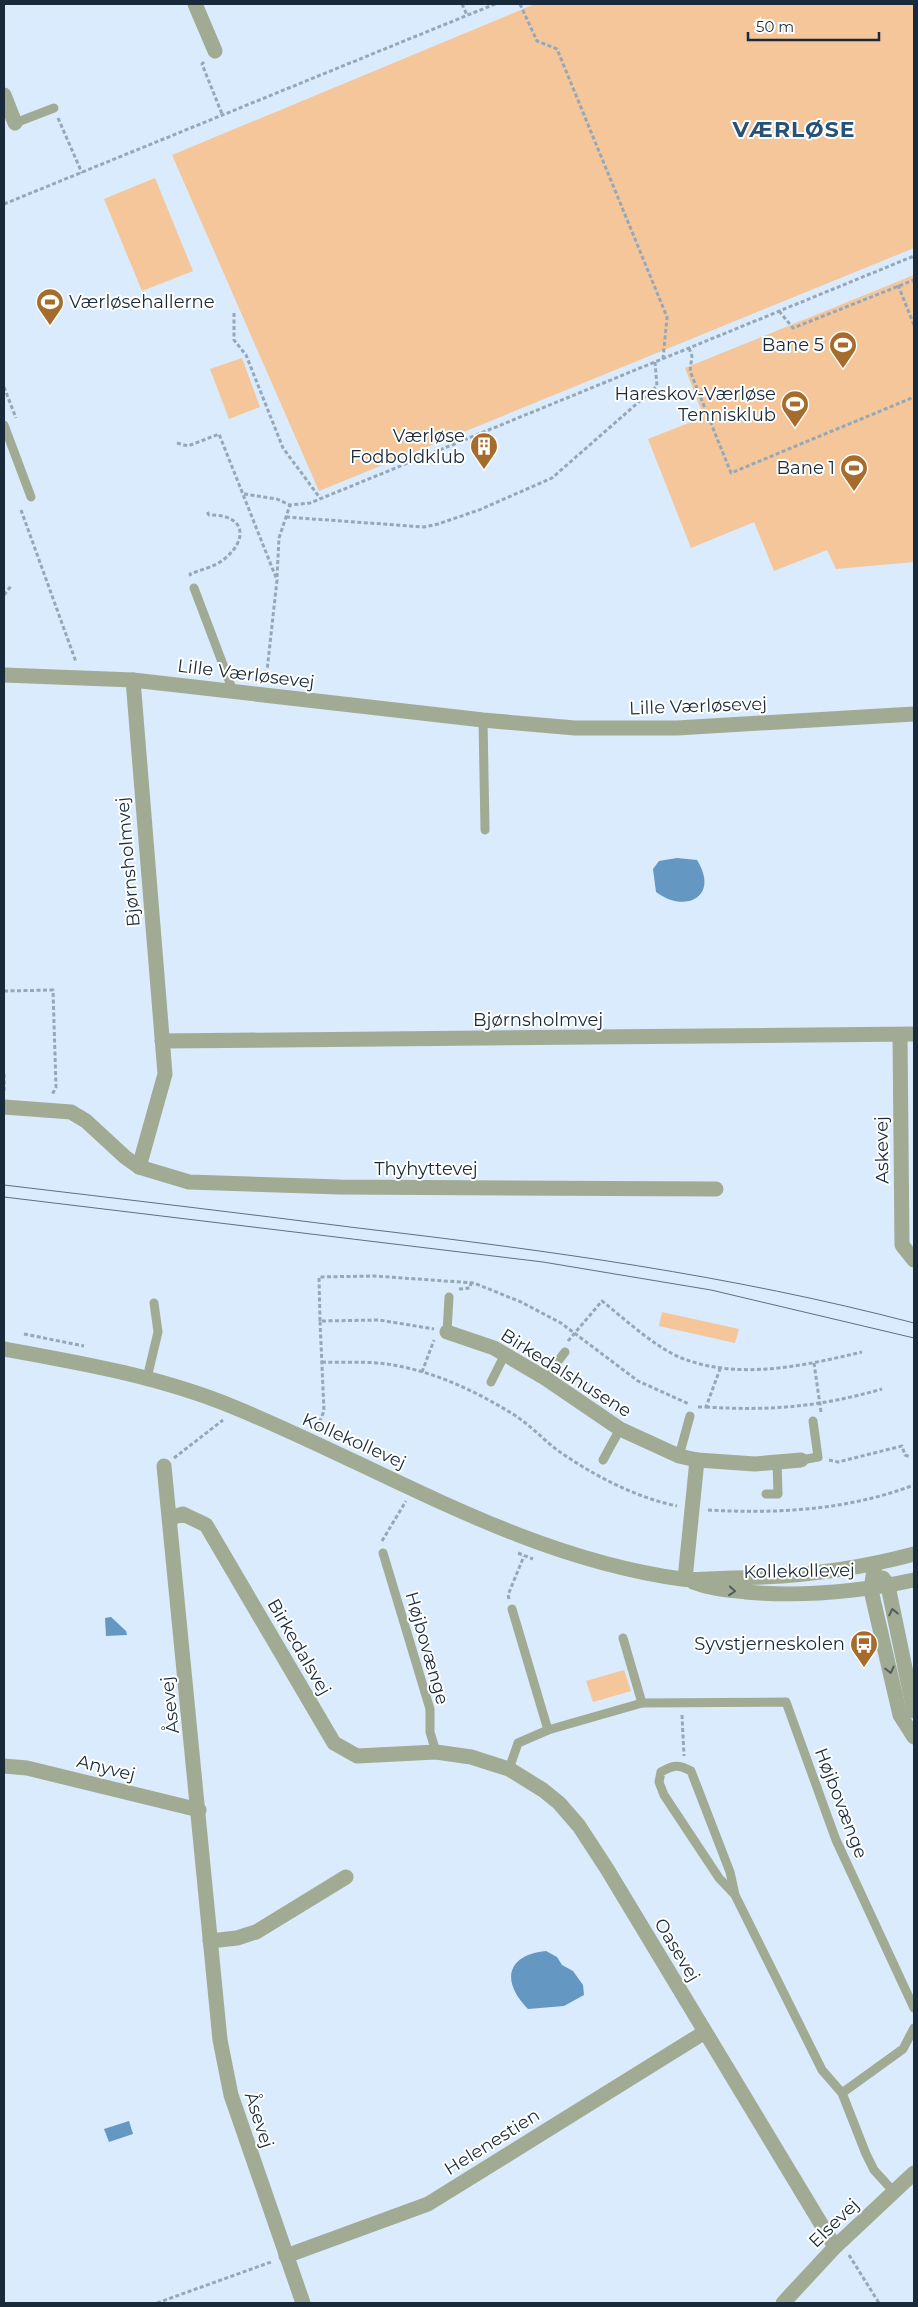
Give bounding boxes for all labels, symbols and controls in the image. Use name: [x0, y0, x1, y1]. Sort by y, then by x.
scale bar: [748, 10, 879, 42]
text: 50 m: [756, 17, 794, 36]
district label: VÆRLØSE: [732, 116, 855, 143]
sports icon: Værløsehallerne: [35, 287, 65, 326]
place label: Værløsehallerne: [69, 291, 215, 313]
sports icon: Bane 5: [828, 330, 858, 369]
place label: Bane 5: [762, 334, 824, 356]
place label: Hareskov-Værløse Tennisklub: [615, 383, 776, 426]
sports icon: Hareskov-Værløse Tennisklub: [780, 389, 810, 428]
place label: Værløse Fodboldklub: [350, 425, 465, 468]
building icon: Værløse Fodboldklub: [469, 431, 499, 470]
sports icon: Bane 1: [839, 453, 869, 492]
place label: Bane 1: [777, 457, 835, 479]
street label: Lille Værløsevej: [176, 655, 316, 693]
street label: Lille Værløsevej: [629, 693, 767, 719]
street label: Bjørnsholmvej: [111, 796, 145, 928]
street label: Bjørnsholmvej: [473, 1009, 603, 1031]
street label: Askevej: [870, 1116, 894, 1184]
street label: Thyhyttevej: [374, 1158, 478, 1180]
street label: Birkedalshusene: [496, 1324, 636, 1422]
street label: Kollekollevej: [299, 1408, 409, 1474]
street label: Kollekollevej: [743, 1559, 855, 1583]
one-way arrow: [728, 1585, 736, 1596]
street label: Højbovænge: [400, 1589, 454, 1707]
street label: Birkedalsvej: [262, 1595, 336, 1699]
one-way arrow: [889, 1608, 899, 1616]
bus stop icon: Syvstjerneskolen: [849, 1629, 879, 1668]
place label: Syvstjerneskolen: [694, 1633, 845, 1655]
one-way arrow: [884, 1666, 895, 1675]
street label: Åsevej: [155, 1675, 184, 1735]
street label: Højbovænge: [810, 1745, 872, 1861]
street label: Anyvej: [74, 1750, 138, 1786]
street label: Oasevej: [649, 1914, 705, 1986]
street label: Åsevej: [240, 2089, 279, 2151]
street label: Helenestien: [440, 2104, 544, 2180]
street label: Elsevej: [804, 2194, 864, 2252]

